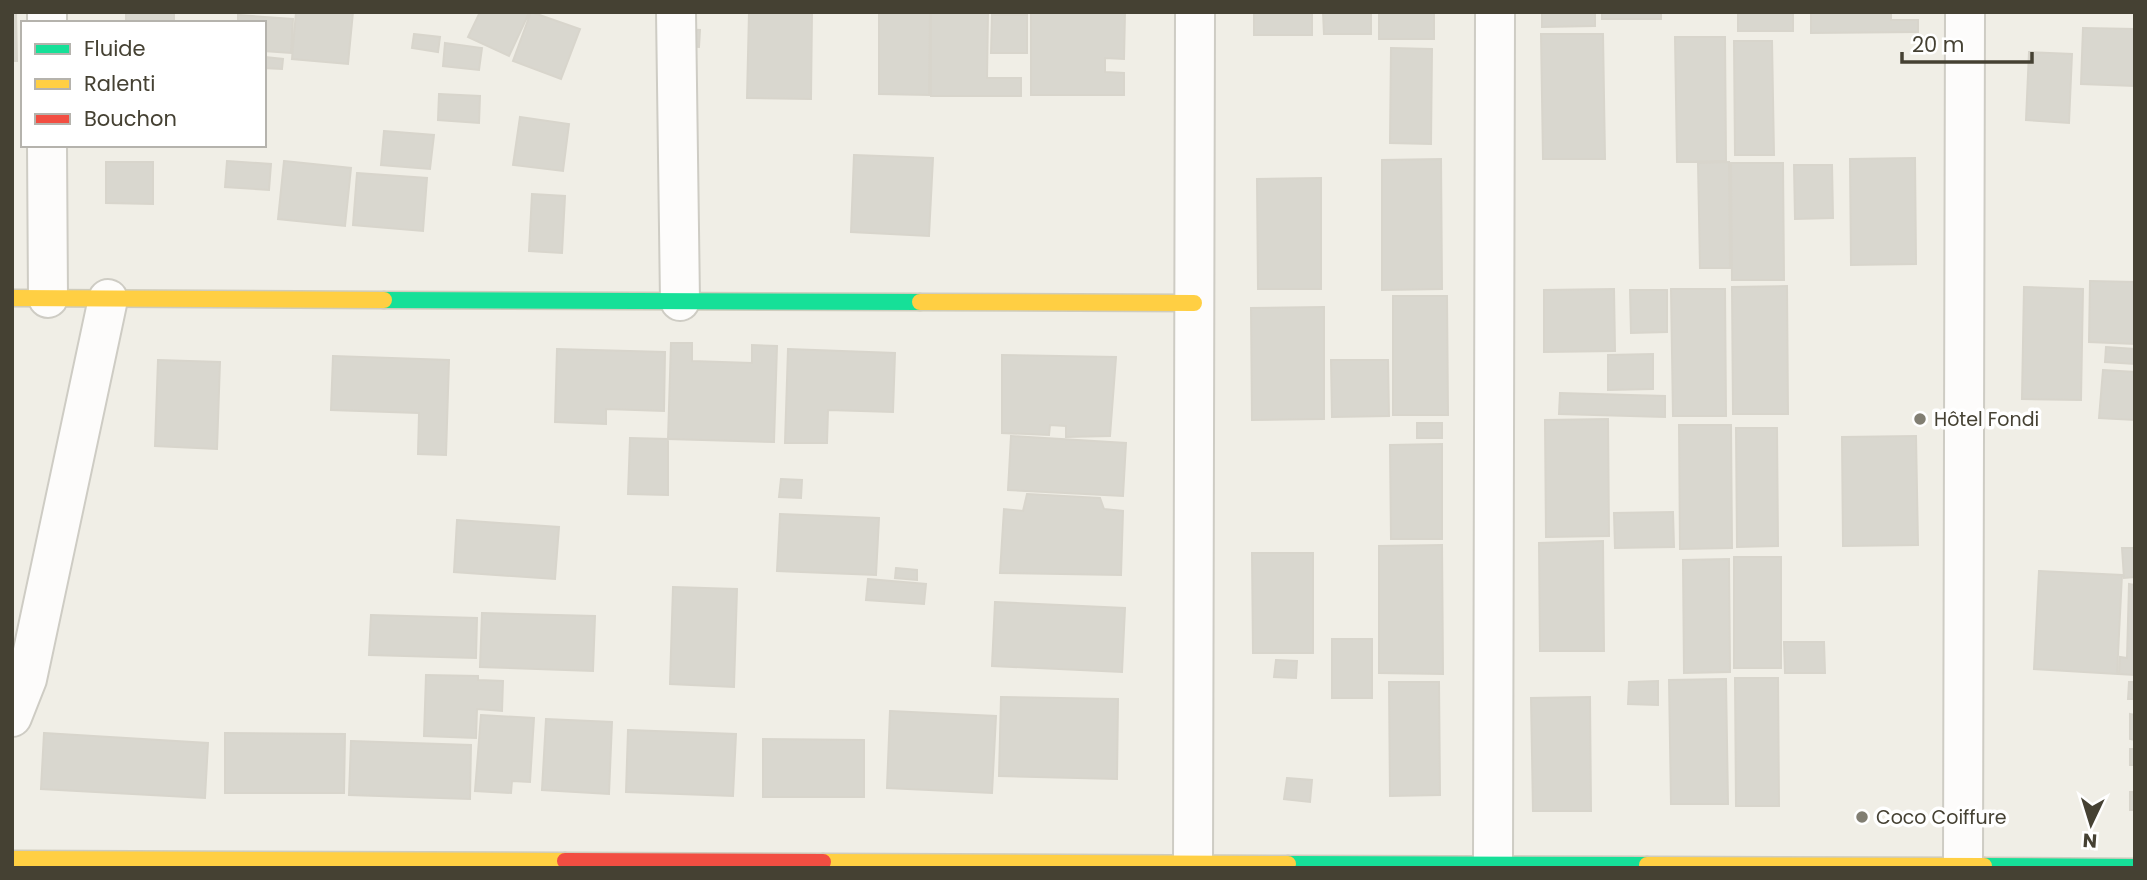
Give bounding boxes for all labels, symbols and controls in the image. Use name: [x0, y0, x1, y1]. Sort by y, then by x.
legend: [21, 21, 266, 147]
scale bar: [1902, 21, 2032, 65]
text: 20 m: [1912, 30, 1965, 59]
text: Fluide: [84, 34, 146, 63]
text: Ralenti: [84, 69, 155, 98]
text: Bouchon: [84, 104, 177, 133]
place label: Hôtel Fondi: [1934, 406, 2039, 433]
marker: Hôtel Fondi: [1912, 411, 1928, 427]
north arrow: [2056, 789, 2126, 859]
place label: Coco Coiffure: [1876, 804, 2007, 831]
marker: Coco Coiffure: [1854, 809, 1870, 825]
text: N: [2082, 826, 2098, 854]

